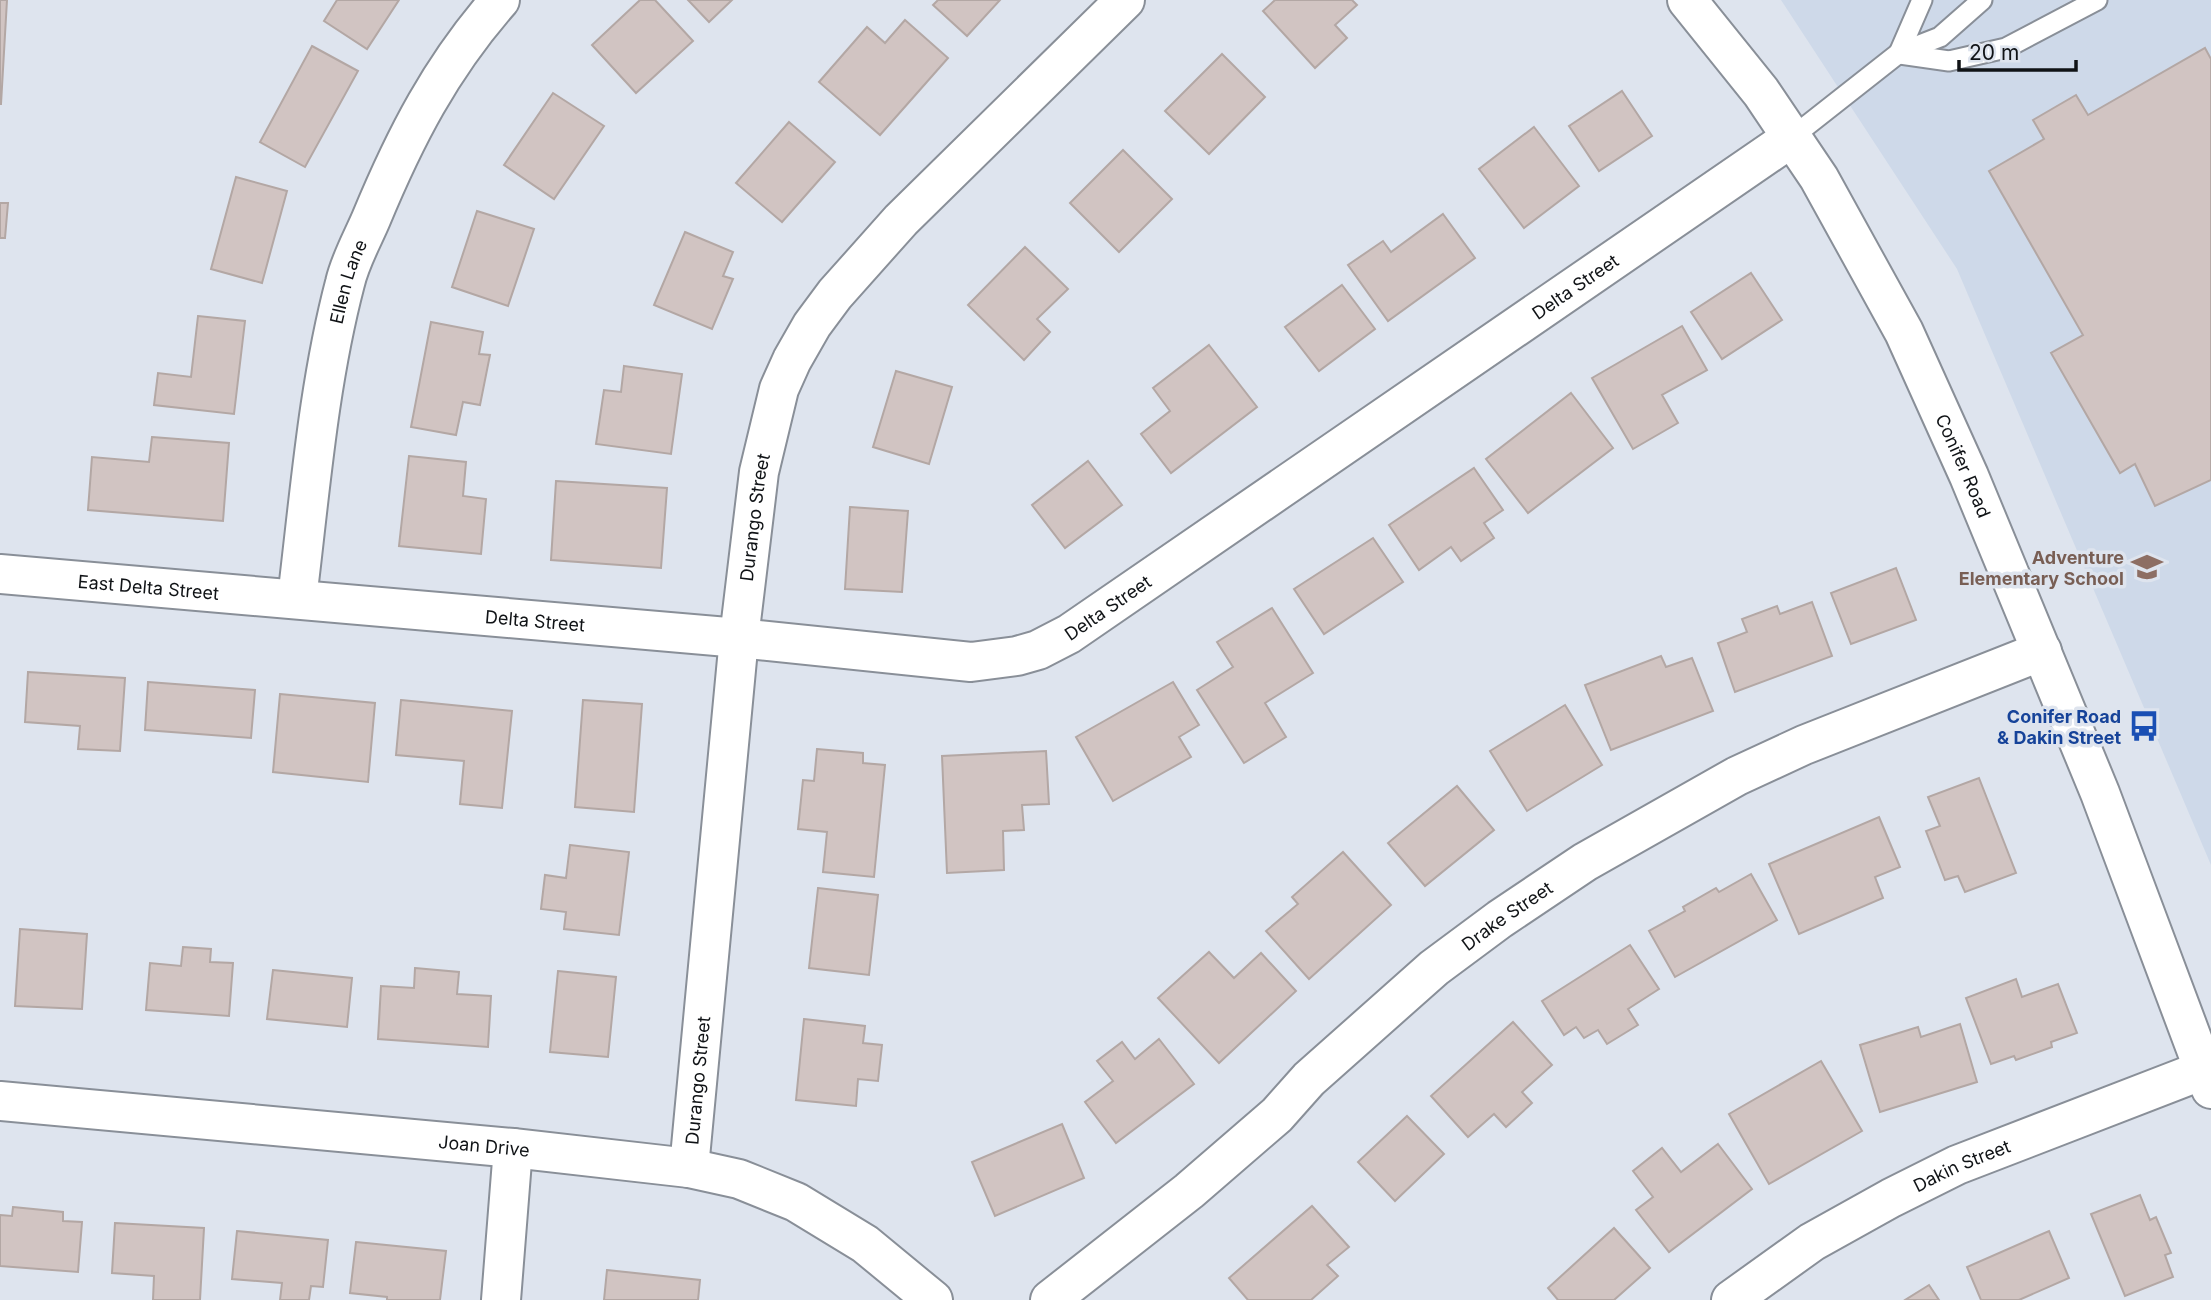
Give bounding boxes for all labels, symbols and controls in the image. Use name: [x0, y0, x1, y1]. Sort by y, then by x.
scale bar: [1959, 28, 2076, 72]
text: 20 m: [1969, 40, 2019, 65]
street label: Ellen Lane: [325, 236, 371, 326]
street label: Delta Street: [1528, 249, 1622, 323]
street label: Conifer Road: [1932, 410, 1995, 520]
street label: Durango Street: [735, 451, 774, 582]
place label: Adventure Elementary School: [1959, 547, 2124, 589]
school or university icon: Adventure Elementary School: [2130, 550, 2164, 584]
street label: East Delta Street: [77, 570, 220, 603]
street label: Delta Street: [1060, 570, 1155, 644]
street label: Delta Street: [484, 606, 586, 635]
place label: Conifer Road & Dakin Street: [1997, 706, 2121, 748]
bus stop icon: Conifer Road & Dakin Street: [2127, 709, 2161, 743]
street label: Drake Street: [1457, 877, 1556, 954]
street label: Durango Street: [681, 1015, 714, 1146]
street label: Joan Drive: [437, 1131, 531, 1160]
street label: Dakin Street: [1910, 1135, 2013, 1196]

